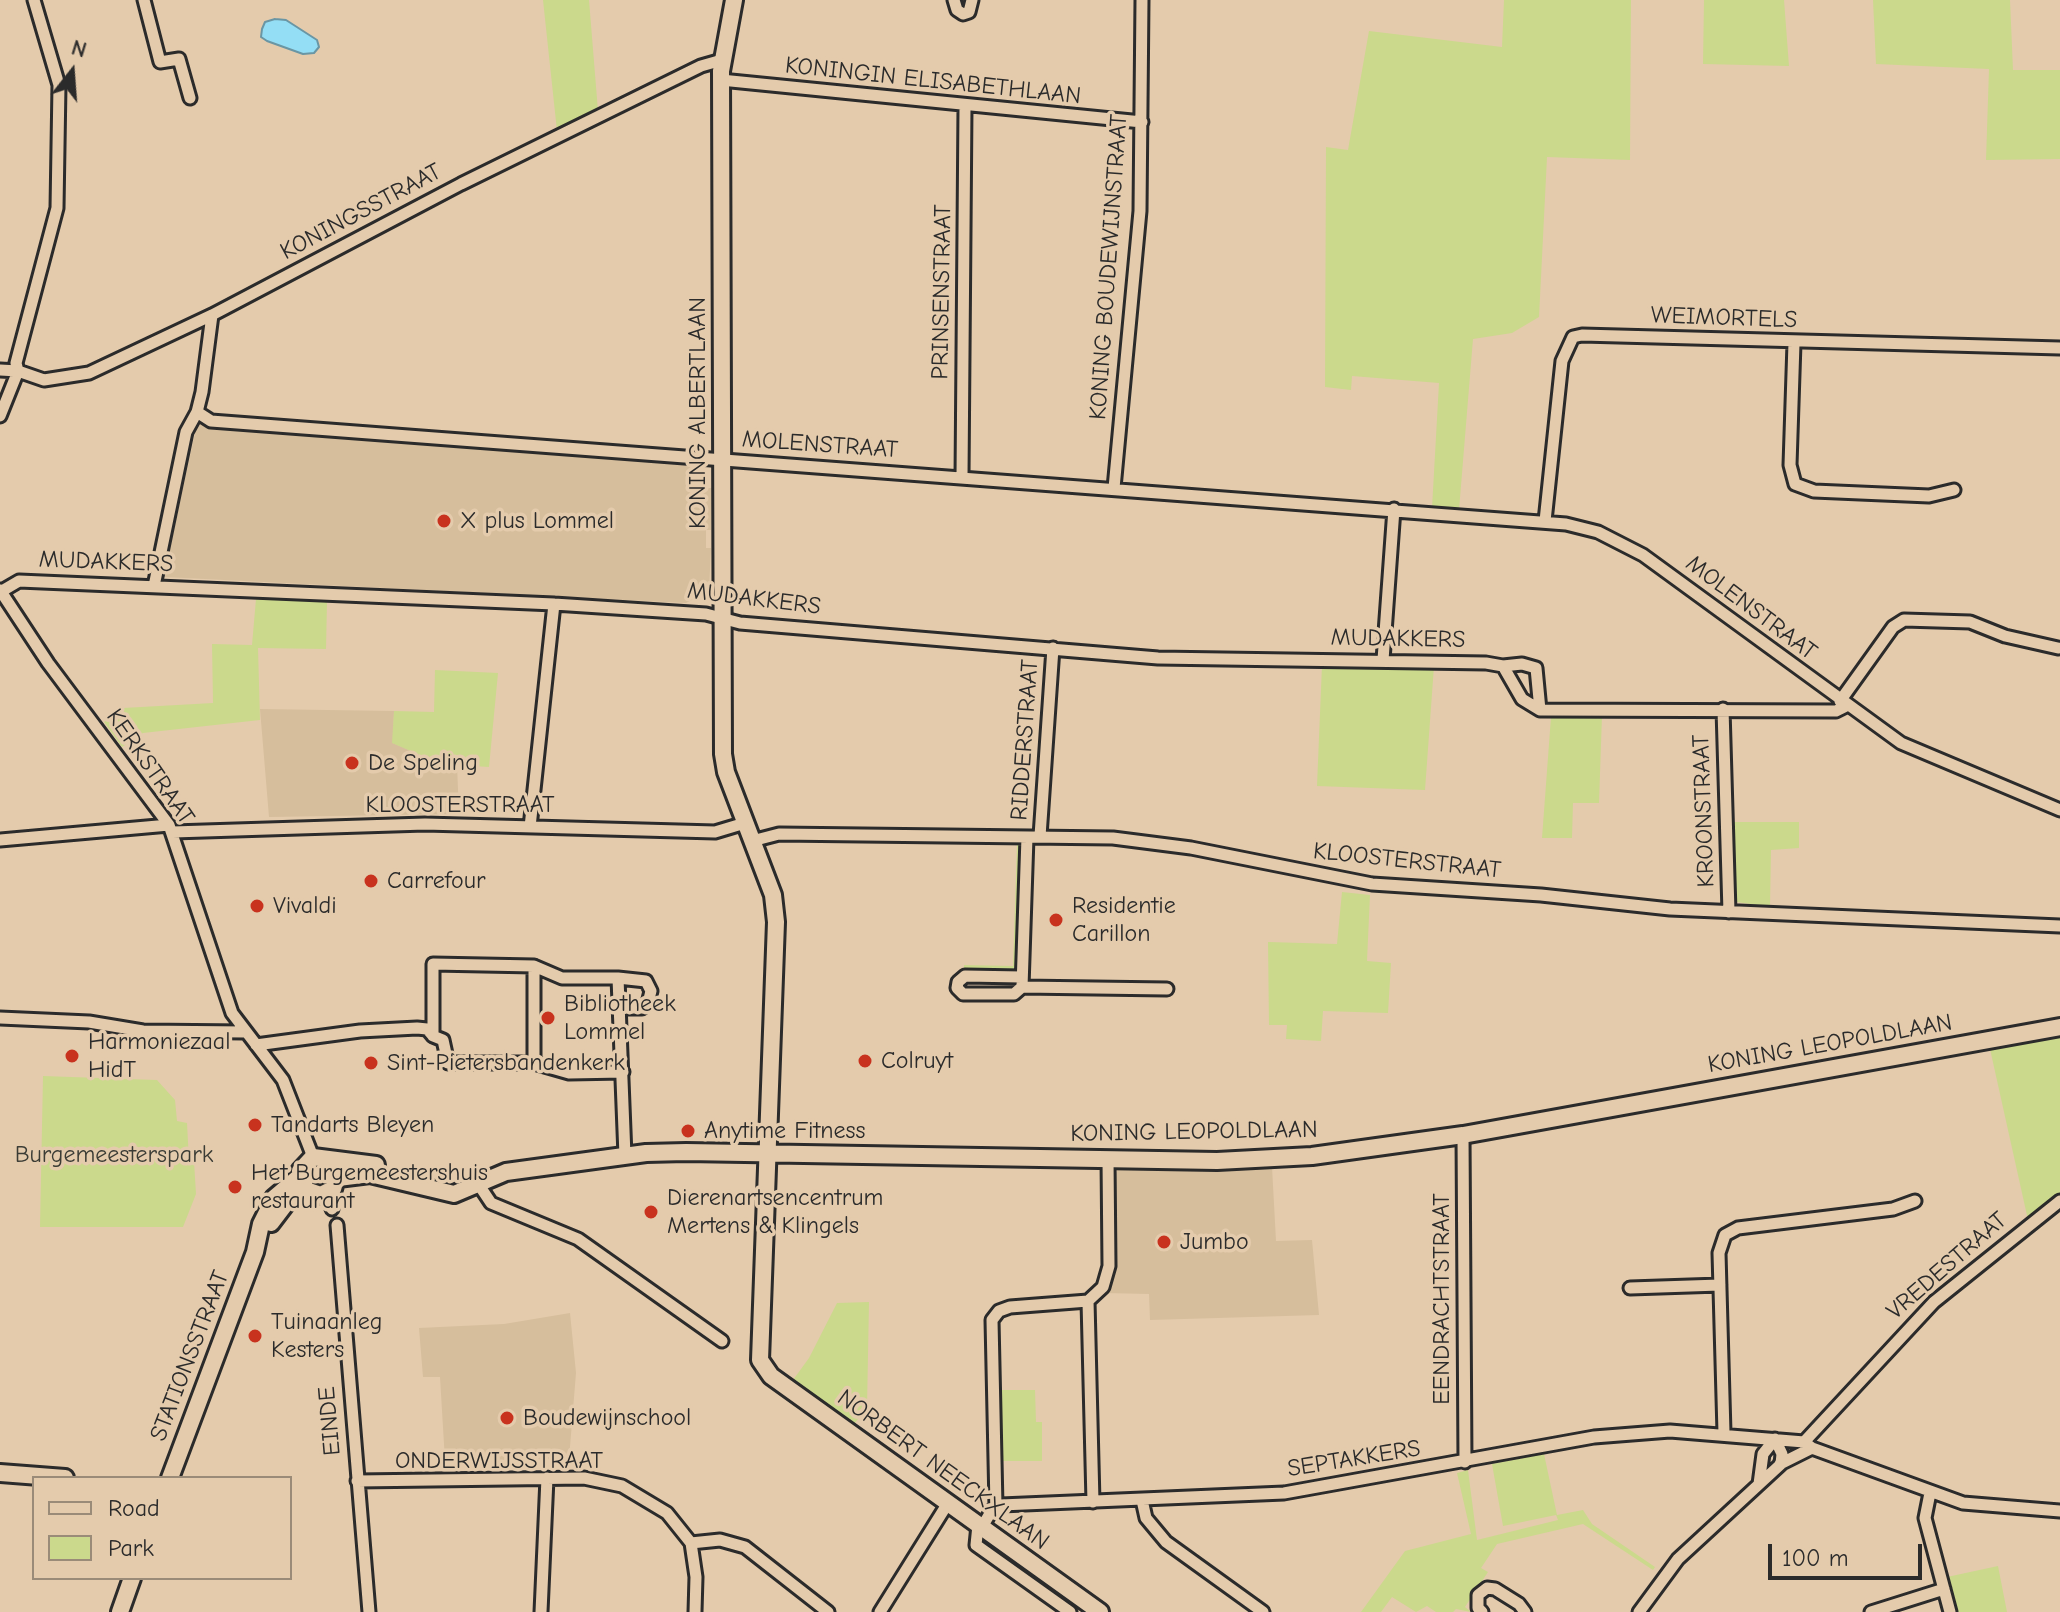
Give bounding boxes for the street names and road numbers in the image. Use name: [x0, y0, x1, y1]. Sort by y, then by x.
street label: KONINGIN ELISABETHLAAN: [784, 51, 1082, 111]
street label: KONING BOUDEWIJNSTRAAT: [1084, 113, 1134, 421]
street label: KONINGSSTRAAT: [276, 157, 446, 267]
street label: PRINSENSTRAAT: [926, 204, 958, 380]
street label: KONING ALBERTLAAN: [684, 297, 712, 529]
street label: WEIMORTELS: [1650, 301, 1798, 335]
street label: MOLENSTRAAT: [741, 425, 899, 465]
street label: MUDAKKERS: [38, 545, 174, 579]
street label: MOLENSTRAAT: [1680, 549, 1822, 667]
street label: MUDAKKERS: [685, 577, 823, 621]
street label: MUDAKKERS: [1330, 623, 1466, 655]
street label: RIDDERSTRAAT: [1005, 659, 1045, 821]
street label: KERKSTRAAT: [100, 704, 200, 830]
street label: KROONSTRAAT: [1687, 734, 1721, 888]
street label: KLOOSTERSTRAAT: [366, 791, 554, 819]
street label: KLOOSTERSTRAAT: [1312, 837, 1502, 885]
street label: KONING LEOPOLDLAAN: [1706, 1008, 1954, 1080]
street label: KONING LEOPOLDLAAN: [1070, 1115, 1318, 1149]
street label: EENDRACHTSTRAAT: [1428, 1193, 1456, 1405]
street label: VREDESTRAAT: [1881, 1206, 2013, 1326]
street label: STATIONSSTRAAT: [144, 1267, 236, 1445]
street label: NORBERT NEECKXLAAN: [832, 1384, 1054, 1556]
street label: EINDE: [313, 1385, 347, 1457]
street label: SEPTAKKERS: [1285, 1434, 1423, 1484]
street label: ONDERWIJSSTRAAT: [395, 1447, 603, 1475]

